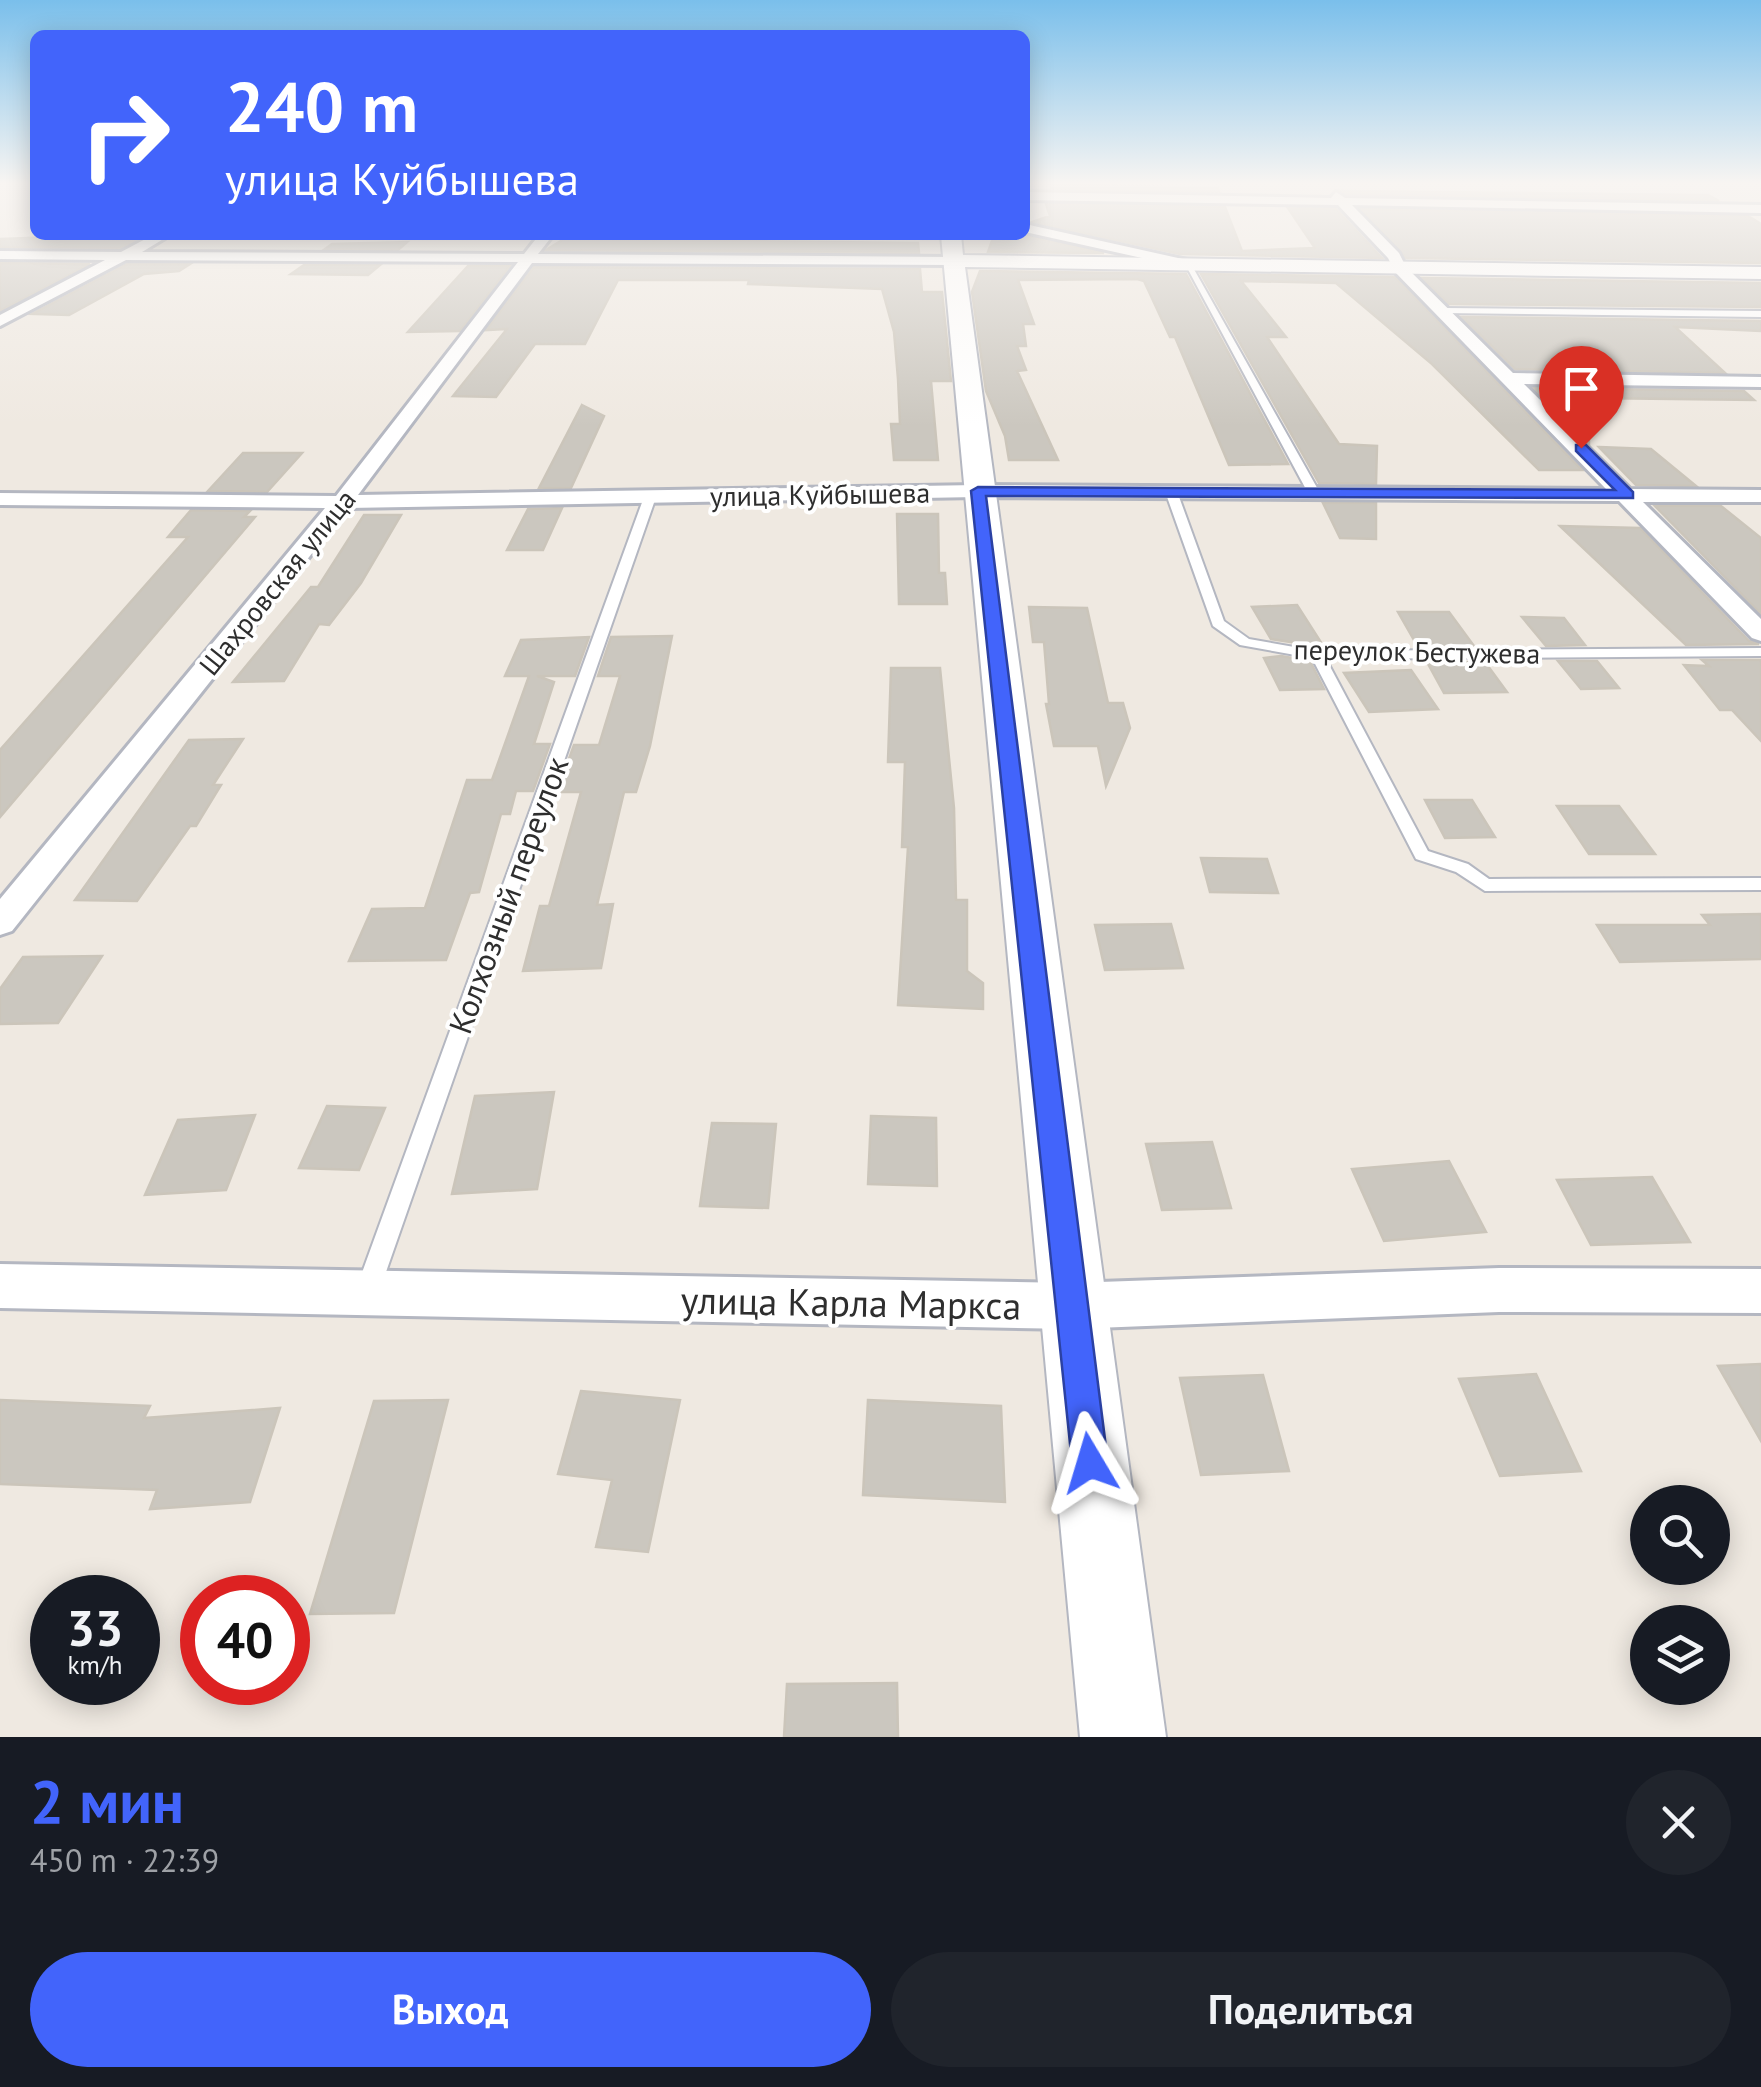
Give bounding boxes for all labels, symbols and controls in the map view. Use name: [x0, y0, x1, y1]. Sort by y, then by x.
text: 240 m: [225, 61, 418, 151]
icon: right: [60, 70, 190, 200]
text: улица Куйбышева: [225, 149, 579, 207]
pin: [1539, 346, 1624, 449]
icon: arrive: [1554, 361, 1609, 416]
street label: улица Куйбышева: [710, 474, 930, 514]
street label: Шахровская улица: [191, 481, 363, 683]
street label: переулок Бестужева: [1293, 630, 1541, 672]
street label: Колхозный переулок: [438, 750, 578, 1039]
street label: улица Карла Маркса: [680, 1275, 1022, 1329]
position arrow: [1038, 1411, 1142, 1515]
map controls: [1630, 1485, 1730, 1705]
button: search: [1630, 1485, 1730, 1585]
speed limit sign: 40: [180, 1575, 310, 1705]
text: 33: [67, 1595, 123, 1660]
button: layers: [1630, 1605, 1730, 1705]
text: km/h: [68, 1649, 122, 1681]
text: 2 мин: [30, 1762, 184, 1840]
button: close: [1626, 1770, 1731, 1875]
text: 450 m · 22:39: [30, 1839, 219, 1881]
button: Выход: [30, 1952, 871, 2067]
button: Поделиться: [891, 1952, 1731, 2067]

